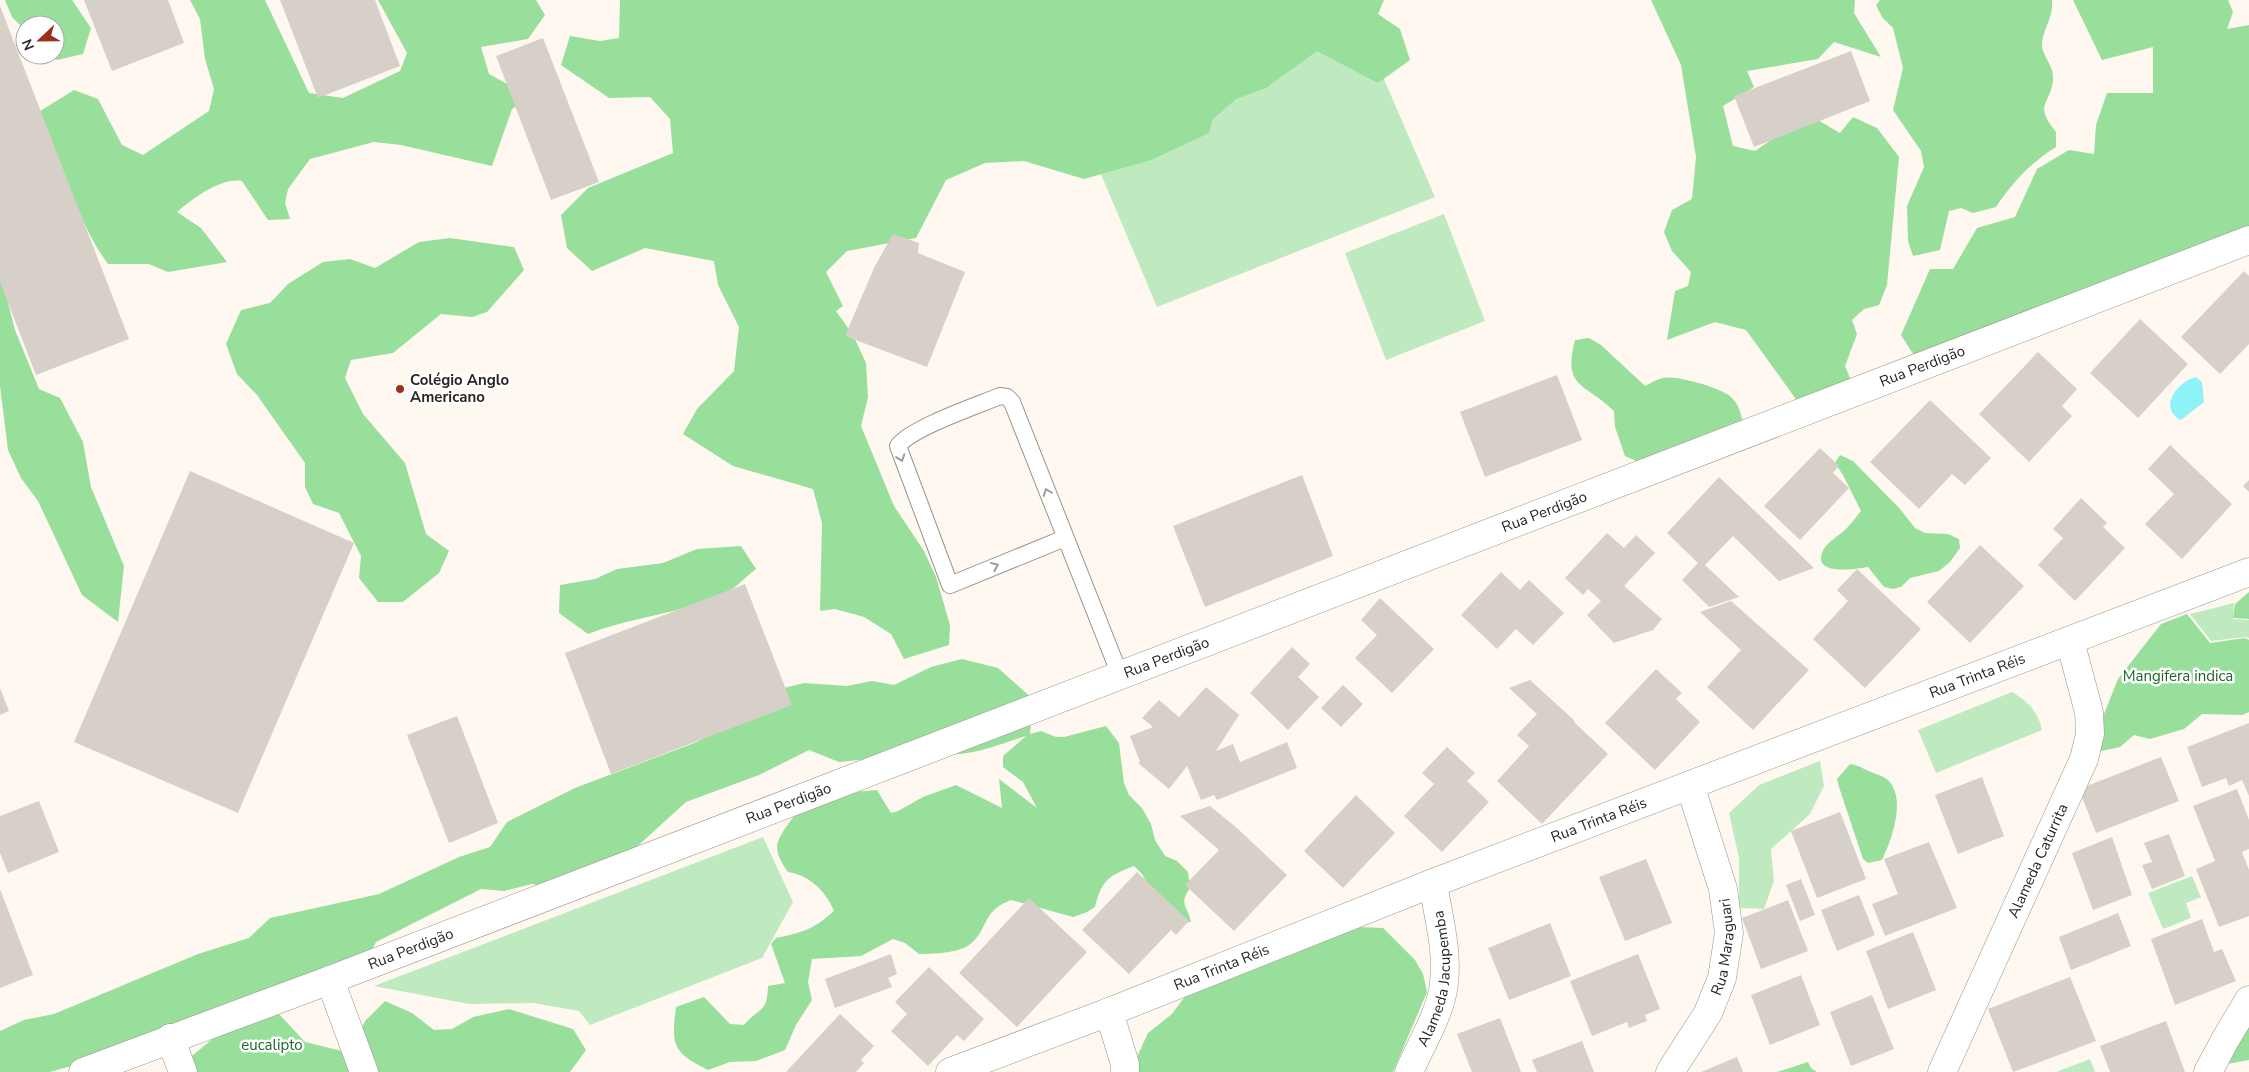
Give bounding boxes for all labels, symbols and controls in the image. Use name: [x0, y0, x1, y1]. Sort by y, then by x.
north arrow: [15, 15, 65, 65]
text: N: [18, 36, 39, 53]
street label: Rua Perdigão: [1877, 341, 1968, 392]
place label: Colégio Anglo Americano: [410, 370, 509, 407]
marker: Colégio Anglo Americano: [394, 383, 406, 395]
one-way arrow: [896, 454, 906, 462]
street label: Rua Perdigão: [1499, 486, 1590, 537]
one-way arrow: [1043, 488, 1054, 497]
one-way arrow: [990, 562, 999, 572]
street label: Rua Perdigão: [1121, 632, 1212, 683]
street label: Rua Trinta Réis: [1926, 648, 2028, 703]
park label: Mangifera indica: [2123, 666, 2233, 686]
street label: Rua Perdigão: [743, 778, 834, 829]
street label: Rua Trinta Réis: [1548, 792, 1650, 847]
street label: Alameda Caturrita: [2003, 800, 2073, 921]
street label: Rua Maraguari: [1706, 897, 1739, 998]
street label: Alameda Jacupemba: [1413, 909, 1455, 1050]
street label: Rua Perdigão: [365, 923, 456, 974]
street label: Rua Trinta Réis: [1171, 939, 1272, 995]
park label: eucalipto: [241, 1035, 303, 1055]

